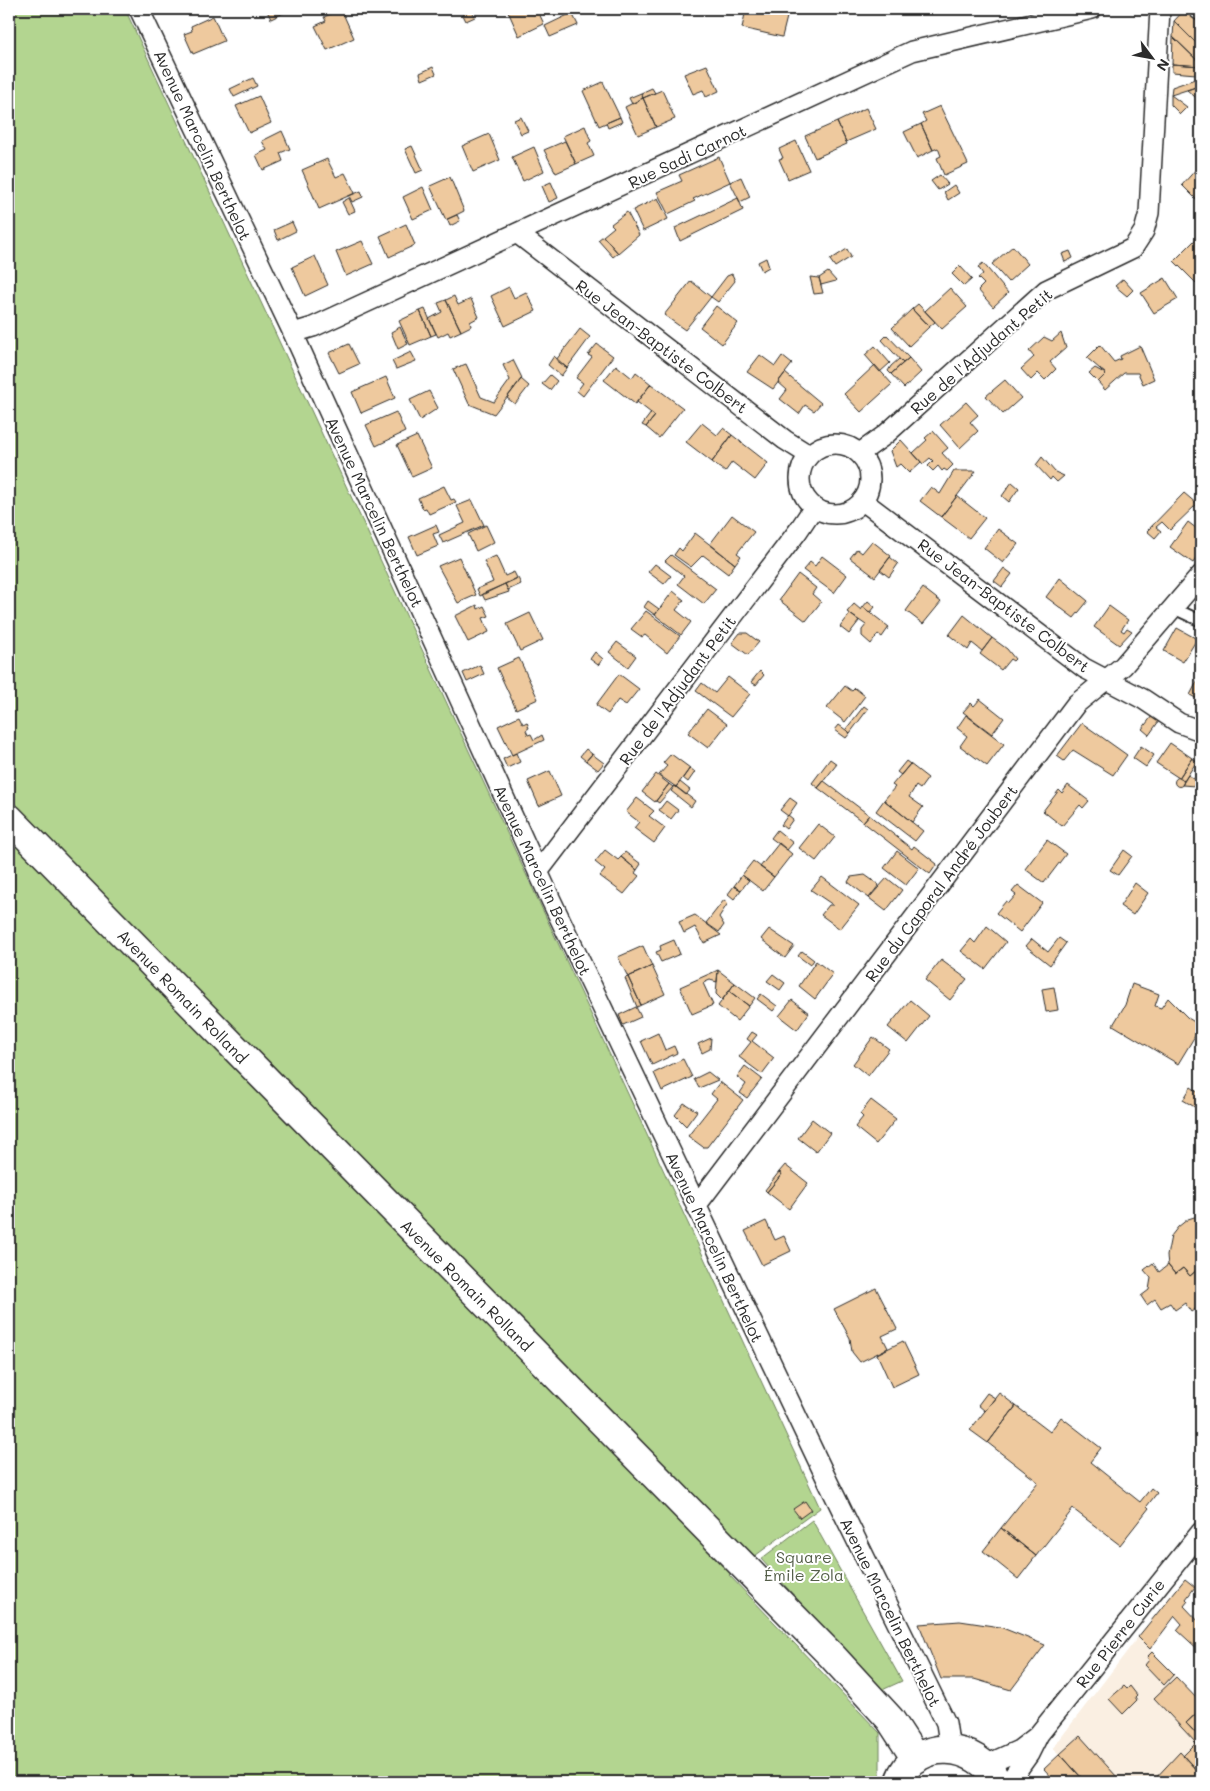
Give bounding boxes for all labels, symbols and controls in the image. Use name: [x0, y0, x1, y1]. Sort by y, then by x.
north arrow: [1128, 32, 1178, 82]
street label: Avenue Marcelin Berthelot: [150, 46, 256, 244]
text: N: [1153, 56, 1174, 75]
street label: Rue Sadi Carnot: [625, 119, 749, 193]
street label: Rue Jean-Baptiste Colbert: [572, 274, 752, 418]
street label: Rue de l'Adjudant Petit: [905, 283, 1057, 419]
street label: Avenue Marcelin Berthelot: [322, 413, 428, 611]
street label: Rue Jean-Baptiste Colbert: [914, 533, 1094, 677]
street label: Rue de l'Adjudant Petit: [614, 611, 740, 769]
street label: Rue du Caporal André Joubert: [860, 780, 1022, 986]
street label: Avenue Marcelin Berthelot: [490, 781, 596, 979]
street label: Avenue Romain Rolland: [113, 924, 253, 1068]
street label: Avenue Marcelin Berthelot: [662, 1148, 768, 1346]
street label: Avenue Romain Rolland: [396, 1214, 538, 1356]
street label: Avenue Marcelin Berthelot: [836, 1514, 946, 1710]
park label: Square Émile Zola: [764, 1546, 844, 1585]
street label: Rue Pierre Curie: [1071, 1574, 1169, 1692]

